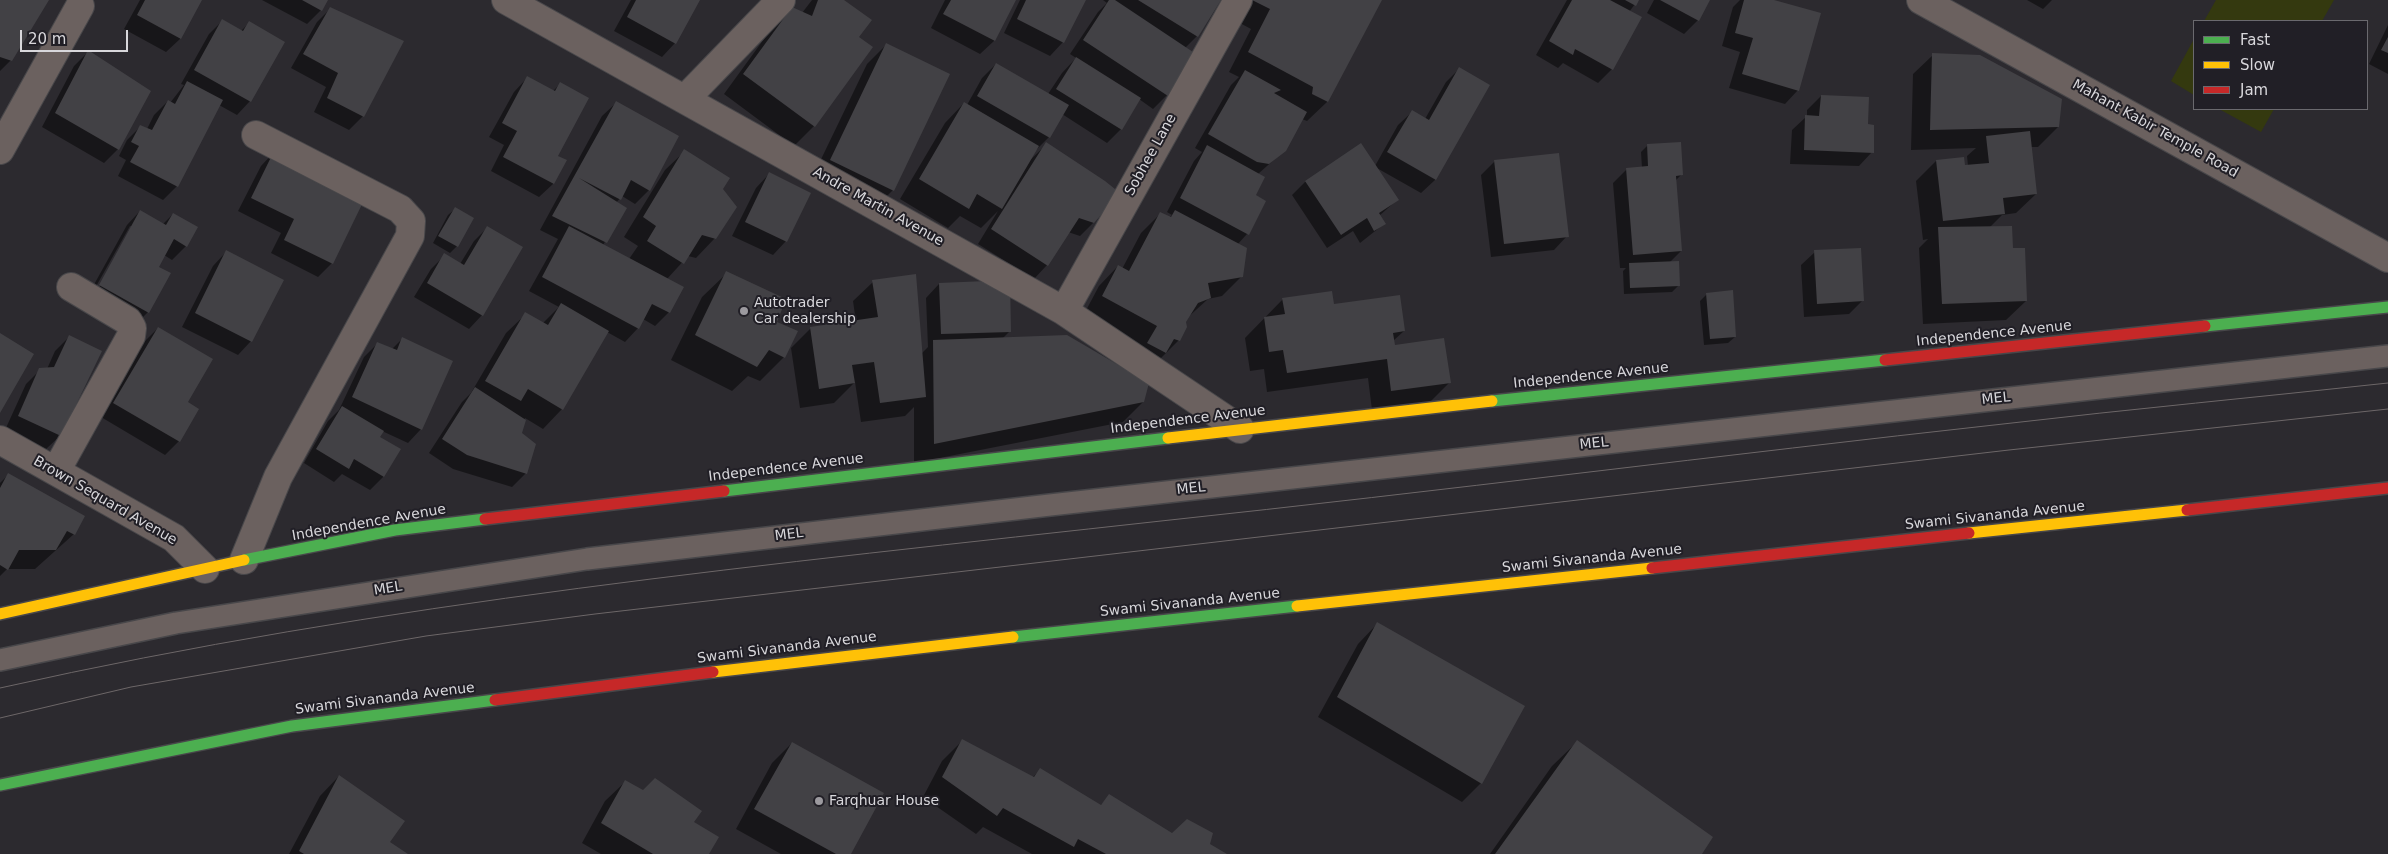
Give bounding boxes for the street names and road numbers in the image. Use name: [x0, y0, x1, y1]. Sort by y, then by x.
street label: Mahant Kabir Temple Road: [2069, 76, 2241, 182]
street label: Sobhee Lane: [1122, 111, 1180, 199]
street label: Andre Martin Avenue: [810, 164, 946, 250]
street label: Independence Avenue: [1916, 317, 2072, 351]
street label: Independence Avenue: [1513, 359, 1669, 393]
street label: MEL: [1981, 389, 2011, 409]
street label: Independence Avenue: [1110, 402, 1266, 438]
street label: MEL: [1579, 434, 1609, 454]
street label: Independence Avenue: [708, 450, 864, 486]
street label: Brown Sequard Avenue: [30, 453, 180, 549]
street label: MEL: [1176, 479, 1206, 499]
street label: Swami Sivananda Avenue: [1904, 498, 2086, 534]
street label: Independence Avenue: [291, 501, 447, 545]
street label: MEL: [774, 525, 804, 545]
street label: Swami Sivananda Avenue: [1501, 541, 1683, 577]
street label: MEL: [373, 578, 403, 600]
street label: Swami Sivananda Avenue: [1099, 585, 1281, 621]
street label: Swami Sivananda Avenue: [696, 629, 878, 667]
street label: Swami Sivananda Avenue: [294, 680, 476, 718]

